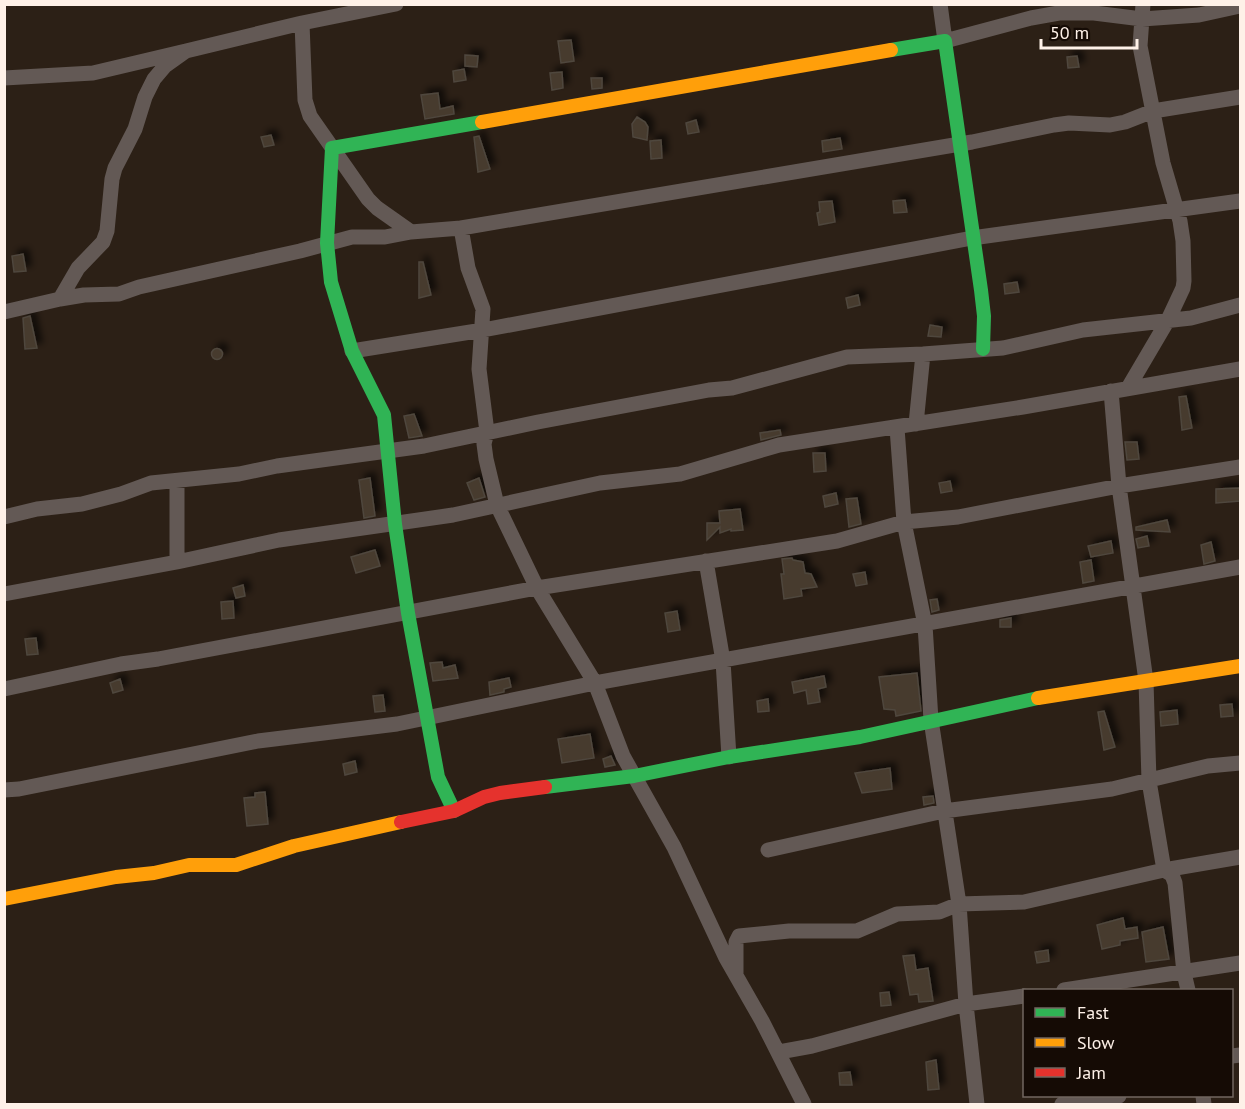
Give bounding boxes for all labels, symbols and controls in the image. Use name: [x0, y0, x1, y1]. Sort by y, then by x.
scale bar: [1041, 12, 1137, 50]
text: 50 m: [1050, 21, 1089, 44]
legend: [1023, 989, 1233, 1097]
text: Fast: [1077, 1001, 1109, 1024]
text: Slow: [1077, 1031, 1115, 1054]
text: Jam: [1076, 1061, 1106, 1084]

